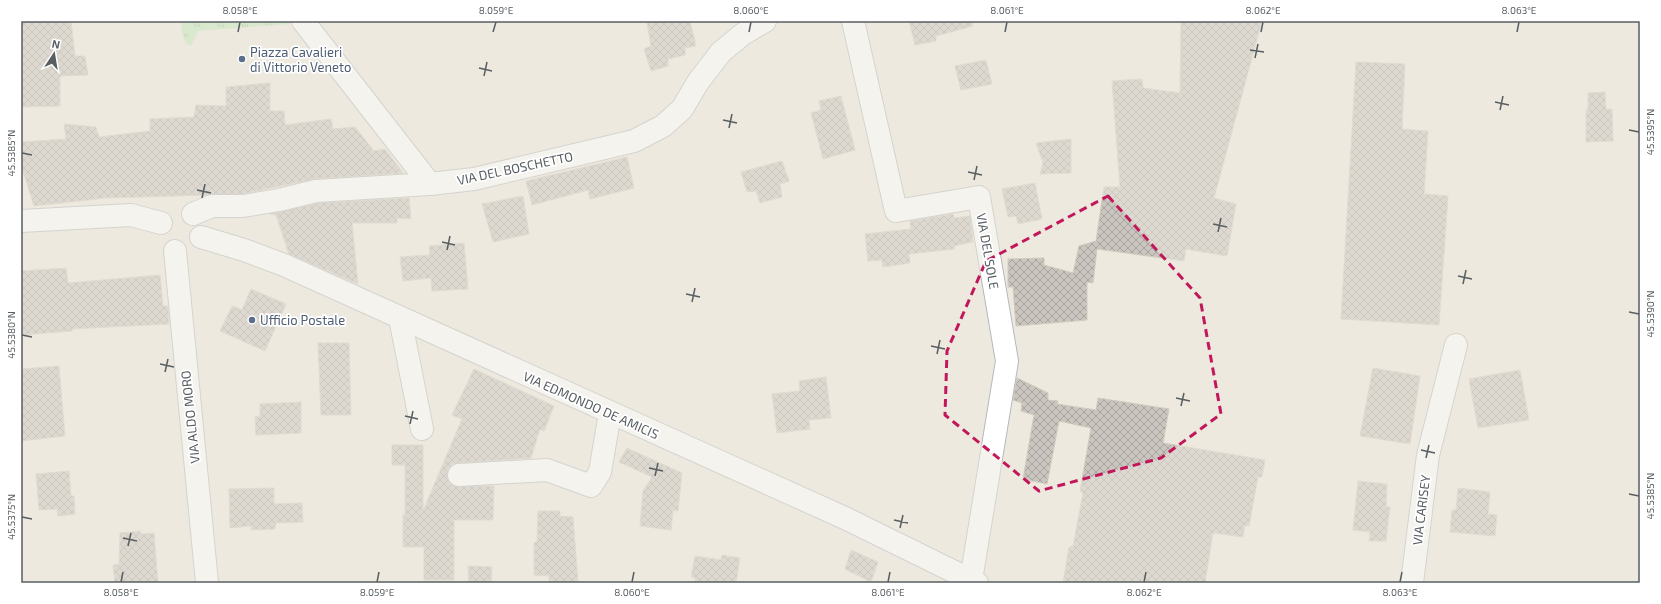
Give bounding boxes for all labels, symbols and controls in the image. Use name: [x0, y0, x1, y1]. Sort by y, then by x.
text: 8.058°E: [222, 4, 258, 16]
text: 8.059°E: [479, 4, 514, 16]
text: 8.060°E: [733, 4, 769, 16]
text: 8.061°E: [990, 4, 1024, 16]
text: 8.062°E: [1246, 4, 1281, 16]
text: 8.063°E: [1502, 4, 1537, 16]
north arrow: [34, 34, 74, 74]
text: N: [51, 37, 61, 51]
place label: Piazza Cavalieri di Vittorio Veneto: [250, 44, 351, 75]
marker: Piazza Cavalieri di Vittorio Veneto: [237, 54, 247, 64]
text: 45.5395°N: [1644, 109, 1656, 155]
text: 45.5385°N: [5, 130, 17, 176]
street label: VIA DEL BOSCHETTO: [456, 148, 574, 188]
street label: VIA DEL SOLE: [973, 212, 1003, 290]
text: 45.5390°N: [1644, 290, 1656, 338]
text: 45.5380°N: [5, 311, 17, 359]
place label: Ufficio Postale: [260, 312, 345, 328]
marker: Ufficio Postale: [247, 315, 257, 325]
street label: VIA EDMONDO DE AMICIS: [521, 368, 661, 442]
street label: VIA ALDO MORO: [177, 370, 203, 464]
street label: VIA CARISEY: [1409, 473, 1433, 546]
text: 45.5385°N: [1644, 473, 1656, 519]
text: 45.5375°N: [5, 494, 17, 540]
text: 8.058°E: [103, 586, 139, 598]
text: 8.059°E: [360, 586, 395, 598]
text: 8.060°E: [614, 586, 650, 598]
text: 8.061°E: [871, 586, 905, 598]
text: 8.062°E: [1127, 586, 1162, 598]
text: 8.063°E: [1383, 586, 1418, 598]

